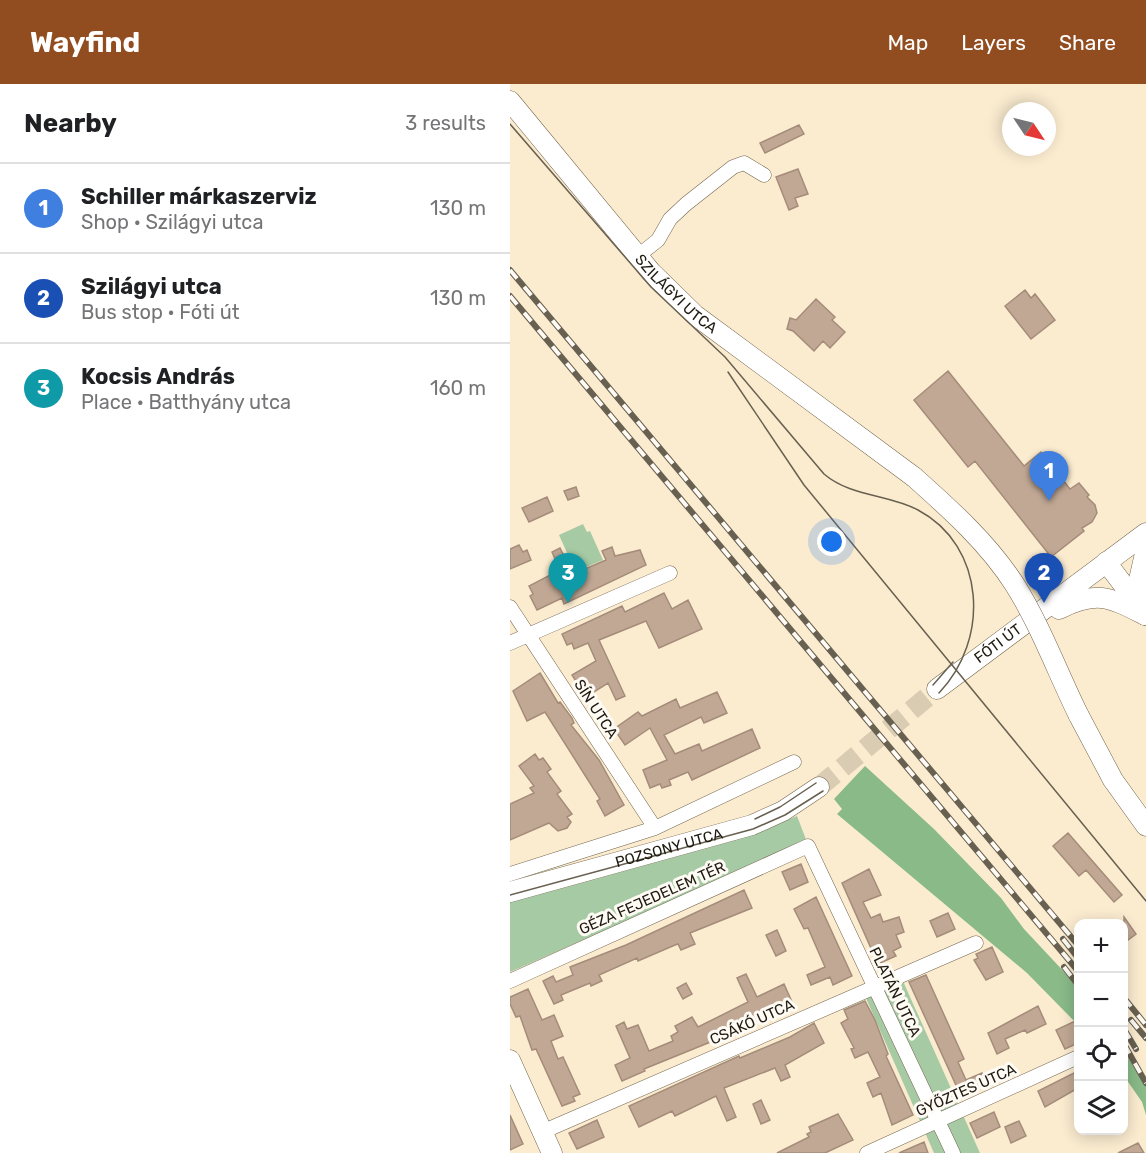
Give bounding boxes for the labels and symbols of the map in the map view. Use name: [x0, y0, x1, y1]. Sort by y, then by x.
north arrow: [1002, 102, 1056, 156]
street label: SZILÁGYI UTCA: [631, 251, 721, 337]
pin: 1: [1030, 452, 1068, 501]
your location: [817, 527, 846, 556]
pin: 3: [548, 554, 588, 603]
pin: 2: [1024, 554, 1064, 603]
street label: FÓTI ÚT: [971, 620, 1025, 667]
street label: SÍN UTCA: [570, 676, 622, 742]
street label: POZSONY UTCA: [613, 825, 725, 871]
street label: GÉZA FEJEDELEM TÉR: [576, 858, 728, 938]
street label: PLATÁN UTCA: [866, 944, 924, 1040]
street label: CSÁKÓ UTCA: [707, 995, 797, 1049]
street label: GYŐZTES UTCA: [913, 1060, 1019, 1120]

